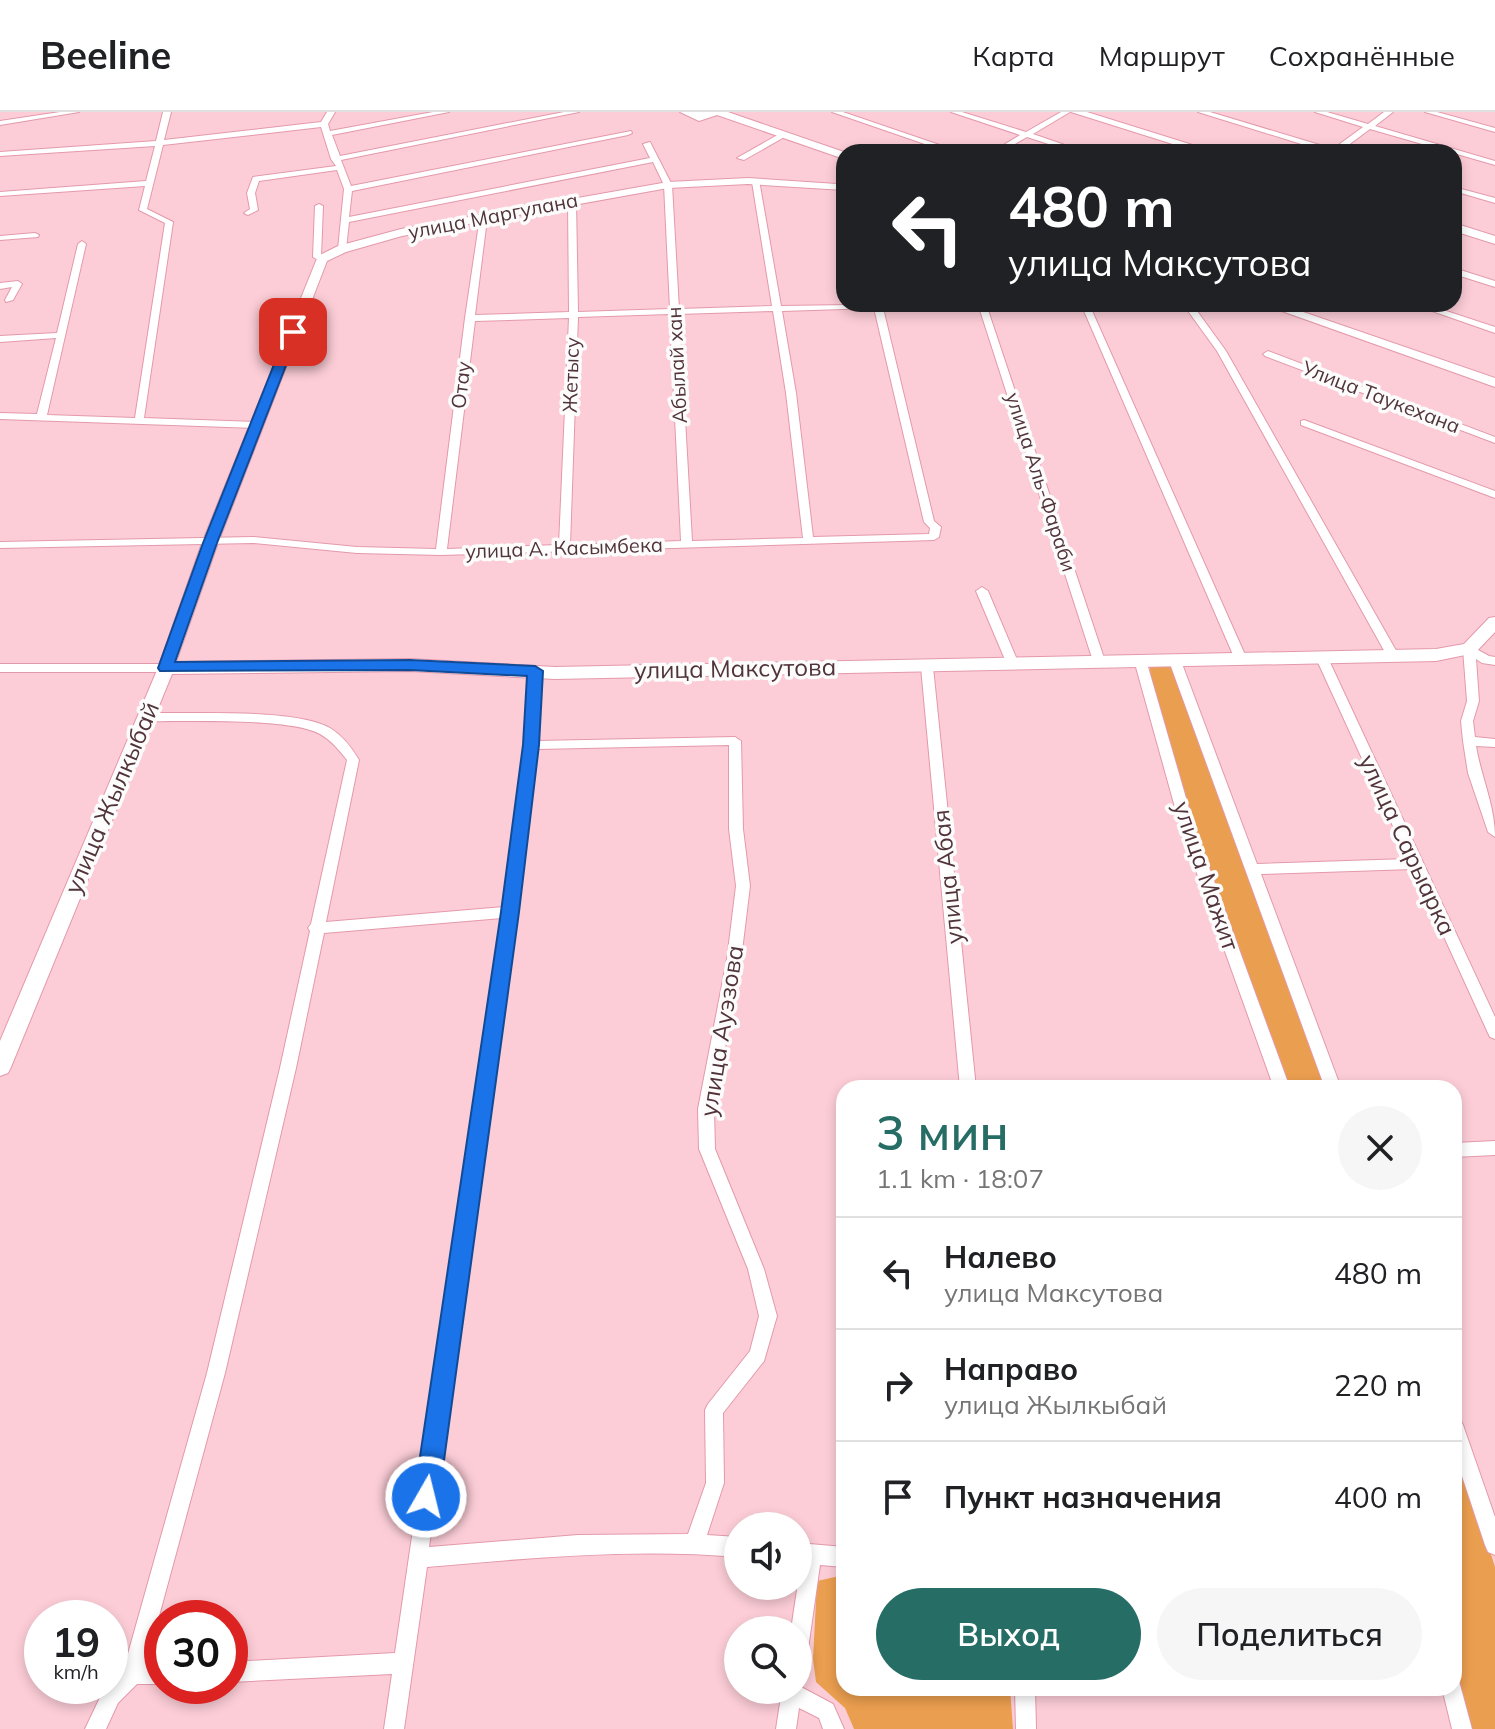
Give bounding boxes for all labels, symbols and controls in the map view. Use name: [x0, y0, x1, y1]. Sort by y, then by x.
text: Beeline: [40, 31, 171, 79]
text: Карта: [972, 38, 1055, 73]
text: Маршрут: [1099, 38, 1225, 73]
text: Сохранённые: [1269, 38, 1455, 73]
text: 480 m: [1008, 171, 1175, 241]
icon: left: [876, 176, 980, 280]
street label: улица Маргулана: [406, 187, 580, 244]
text: улица Максутова: [1008, 240, 1312, 285]
pin: [259, 298, 327, 366]
street label: Абылай хан: [661, 306, 692, 424]
icon: arrive: [271, 310, 315, 354]
street label: Жетысу: [557, 337, 584, 413]
street label: Улица Таукехана: [1298, 355, 1464, 438]
street label: Отау: [445, 360, 476, 410]
street label: улица Аль-Фараби: [1001, 389, 1082, 575]
street label: улица А. Касымбека: [465, 532, 663, 563]
street label: улица Максутова: [634, 651, 836, 685]
street label: улица Жылкыбай: [57, 697, 165, 898]
street label: улица Сарыарка: [1353, 749, 1463, 940]
street label: улица Мажит: [1167, 797, 1247, 954]
street label: улица Абая: [925, 808, 969, 946]
street label: улица Ауэзова: [693, 943, 749, 1119]
text: 3 мин: [876, 1102, 1009, 1162]
button: close: [1338, 1106, 1422, 1190]
text: 1.1 km · 18:07: [876, 1162, 1044, 1195]
text: Налево: [944, 1238, 1057, 1276]
icon: left: [876, 1251, 920, 1295]
text: 480 m: [1334, 1254, 1422, 1292]
text: улица Максутова: [944, 1276, 1163, 1309]
text: Направо: [944, 1350, 1078, 1388]
icon: right: [876, 1363, 920, 1407]
text: 220 m: [1334, 1366, 1422, 1404]
text: улица Жылкыбай: [944, 1388, 1167, 1421]
position arrow: [384, 1455, 468, 1539]
icon: arrive: [876, 1475, 920, 1519]
text: Пункт назначения: [944, 1478, 1222, 1516]
text: 400 m: [1334, 1478, 1422, 1516]
map controls: [724, 1512, 812, 1704]
button: sound: [724, 1512, 812, 1600]
button: Выход: [876, 1588, 1141, 1680]
button: Поделиться: [1157, 1588, 1422, 1680]
speed limit sign: 30: [144, 1600, 248, 1704]
button: search: [724, 1616, 812, 1704]
text: 19: [52, 1617, 100, 1667]
text: km/h: [53, 1659, 99, 1684]

